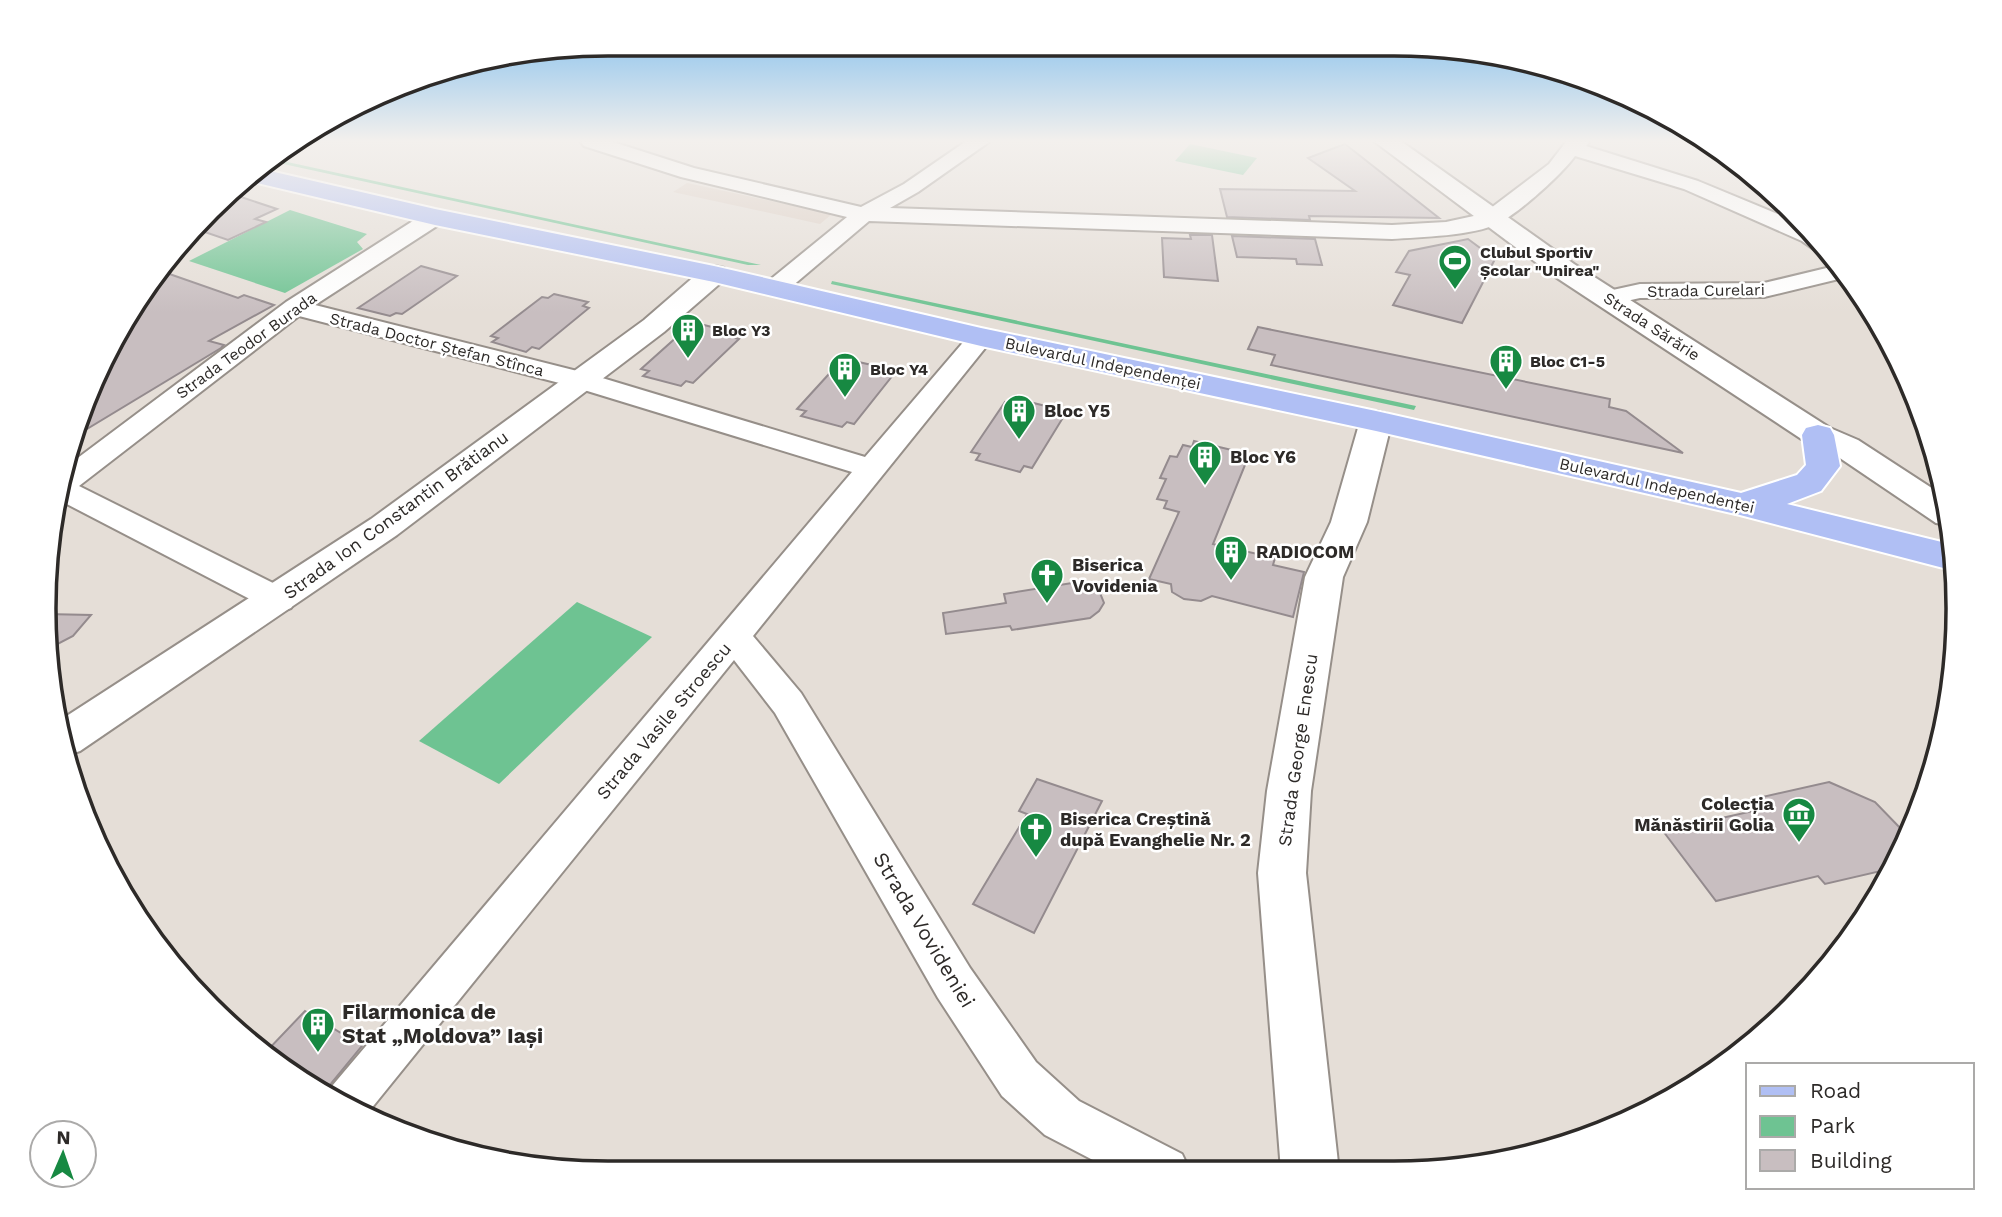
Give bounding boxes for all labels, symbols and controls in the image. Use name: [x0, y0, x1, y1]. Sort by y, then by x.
sports icon: Clubul Sportiv Școlar "Unirea": [1436, 242, 1474, 291]
place label: Clubul Sportiv Școlar "Unirea": [1480, 243, 1599, 280]
street label: Strada Curelari: [1647, 280, 1765, 301]
street label: Strada Teodor Burada: [172, 288, 320, 403]
street label: Strada Sărărie: [1600, 288, 1703, 365]
street label: Strada Doctor Ștefan Stînca: [328, 309, 546, 380]
building icon: Bloc Y3: [669, 311, 707, 360]
place label: Bloc Y3: [712, 321, 771, 340]
street label: Bulevardul Independenței: [1003, 333, 1202, 394]
building icon: Bloc C1-5: [1487, 342, 1525, 391]
building icon: Bloc Y4: [826, 350, 864, 399]
place label: Bloc C1-5: [1530, 352, 1605, 371]
place label: Bloc Y4: [870, 360, 928, 379]
building icon: Bloc Y5: [1000, 392, 1038, 441]
place label: Bloc Y5: [1044, 400, 1110, 421]
street label: Strada Ion Constantin Brătianu: [279, 426, 512, 603]
building icon: Bloc Y6: [1186, 438, 1224, 487]
place label: Bloc Y6: [1230, 446, 1296, 467]
street label: Bulevardul Independenței: [1558, 454, 1756, 517]
building icon: RADIOCOM: [1212, 533, 1250, 582]
place label: RADIOCOM: [1256, 541, 1354, 562]
place label: Biserica Vovidenia: [1072, 554, 1158, 596]
church icon: Biserica Vovidenia: [1028, 556, 1066, 605]
street label: Strada Vasile Stroescu: [592, 638, 735, 803]
street label: Strada George Enescu: [1274, 652, 1321, 848]
place label: Colecția Mănăstirii Golia: [1634, 793, 1775, 835]
museum icon: Colecția Mănăstirii Golia: [1780, 795, 1818, 844]
place label: Biserica Creștină după Evanghelie Nr. 2: [1060, 808, 1251, 850]
church icon: Biserica Creștină după Evanghelie Nr. 2: [1017, 810, 1055, 859]
street label: Strada Vovideniei: [868, 848, 981, 1012]
place label: Filarmonica de Stat „Moldova” Iași: [342, 999, 543, 1048]
building icon: Filarmonica de Stat „Moldova” Iași: [299, 1005, 337, 1054]
legend: [1746, 1063, 1974, 1189]
text: Road: [1810, 1078, 1861, 1103]
text: Park: [1810, 1113, 1855, 1138]
north arrow: [28, 1119, 98, 1189]
text: N: [56, 1126, 71, 1149]
text: Building: [1810, 1148, 1892, 1173]

